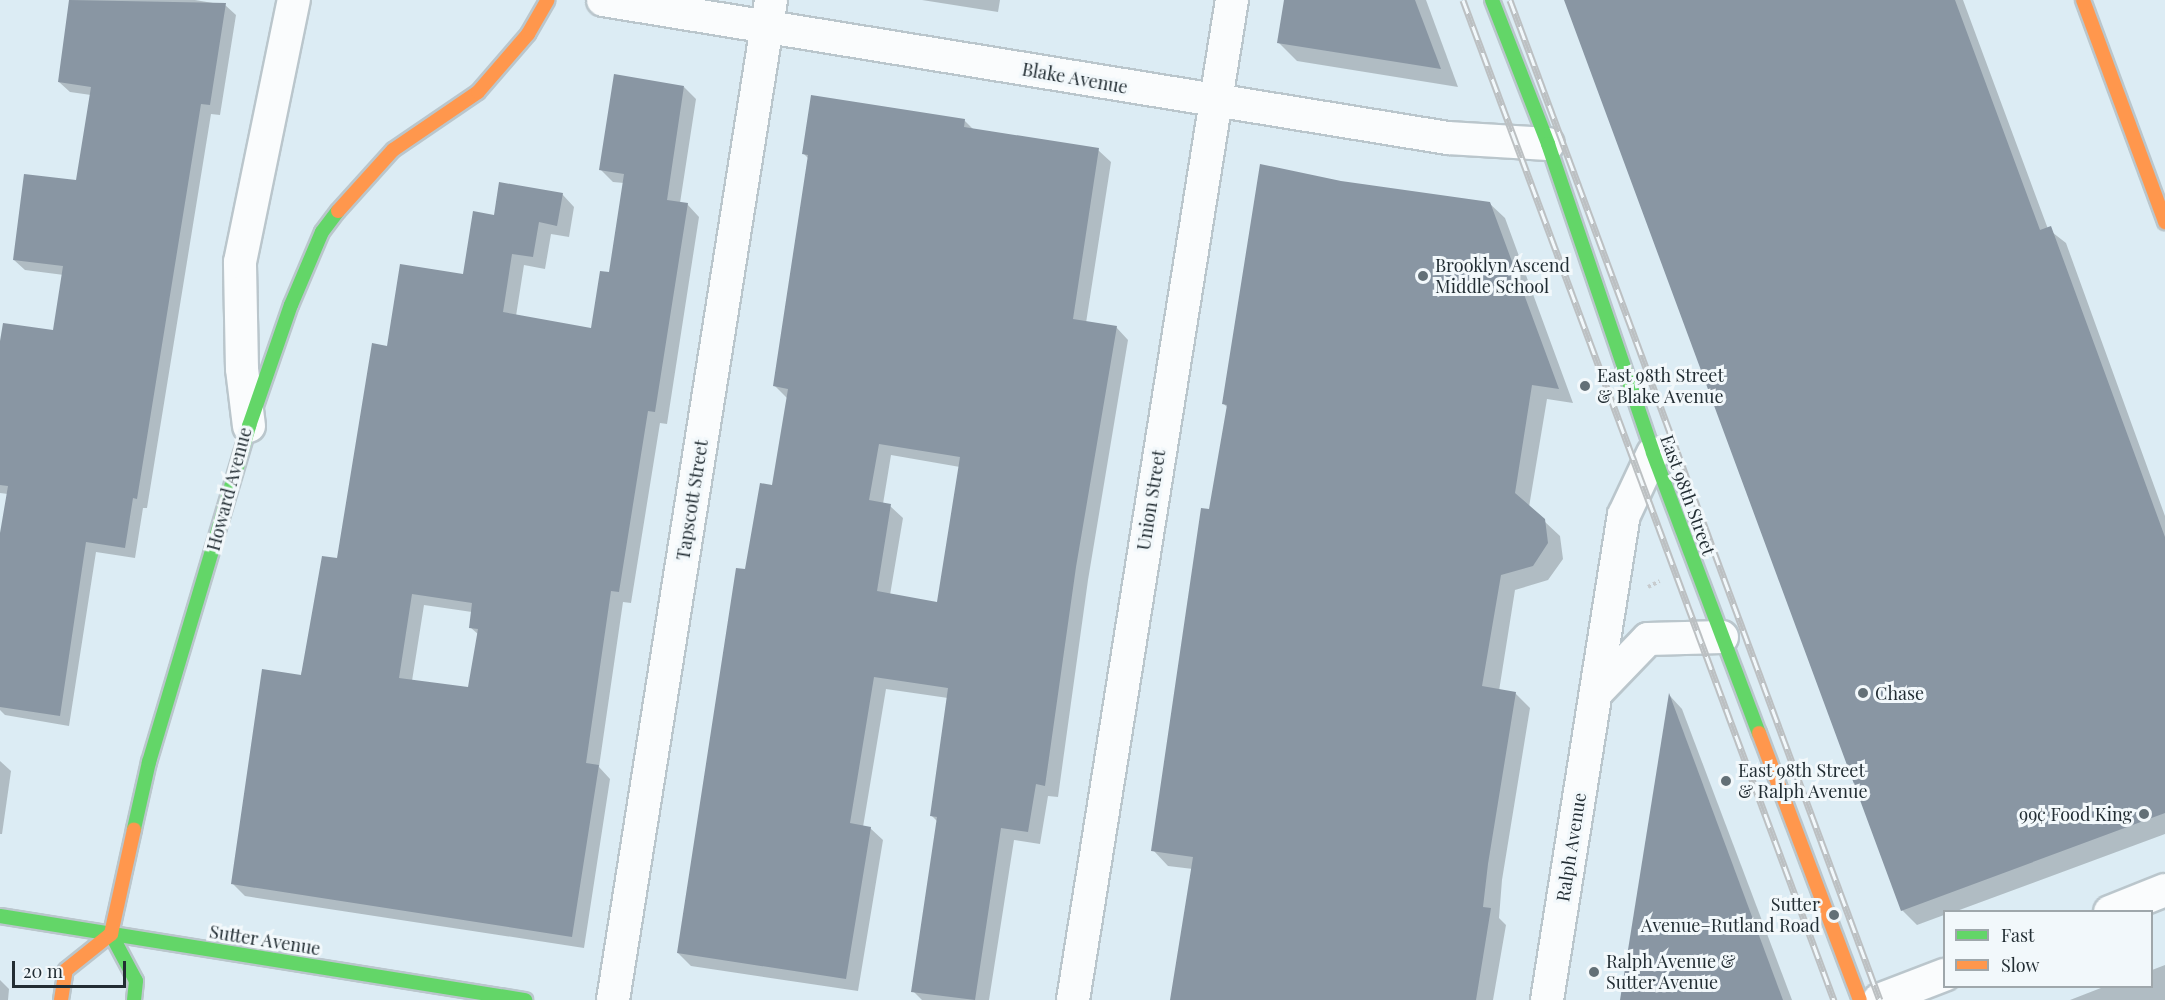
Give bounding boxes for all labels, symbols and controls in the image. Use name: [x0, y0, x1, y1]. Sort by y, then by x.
street label: Blake Avenue: [1020, 58, 1130, 98]
place label: Brooklyn Ascend Middle School: [1435, 255, 1571, 298]
marker: Brooklyn Ascend Middle School: [1416, 269, 1430, 283]
place label: East 98th Street & Blake Avenue: [1597, 365, 1724, 407]
marker: East 98th Street & Blake Avenue: [1578, 379, 1592, 393]
street label: Howard Avenue: [202, 425, 256, 553]
street label: East 98th Street: [1656, 432, 1720, 558]
street label: Tapscott Street: [672, 438, 712, 562]
street label: Union Street: [1132, 448, 1170, 552]
place label: Chase: [1875, 682, 1924, 704]
marker: Chase: [1856, 686, 1870, 700]
place label: East 98th Street & Ralph Avenue: [1738, 760, 1868, 802]
marker: East 98th Street & Ralph Avenue: [1719, 774, 1733, 788]
street label: Ralph Avenue: [1552, 791, 1590, 903]
place label: 99¢ Food King: [2019, 803, 2132, 825]
marker: 99¢ Food King: [2137, 807, 2151, 821]
place label: Sutter Avenue–Rutland Road: [1641, 894, 1820, 936]
marker: Sutter Avenue–Rutland Road: [1825, 906, 1843, 924]
legend: [1943, 910, 2153, 988]
street label: Sutter Avenue: [207, 920, 323, 960]
text: Fast: [2001, 923, 2034, 947]
scale bar: [15, 949, 129, 987]
place label: Ralph Avenue & Sutter Avenue: [1606, 951, 1736, 994]
text: Slow: [2001, 953, 2039, 977]
text: 20 m: [23, 959, 63, 983]
marker: Ralph Avenue & Sutter Avenue: [1587, 965, 1601, 979]

